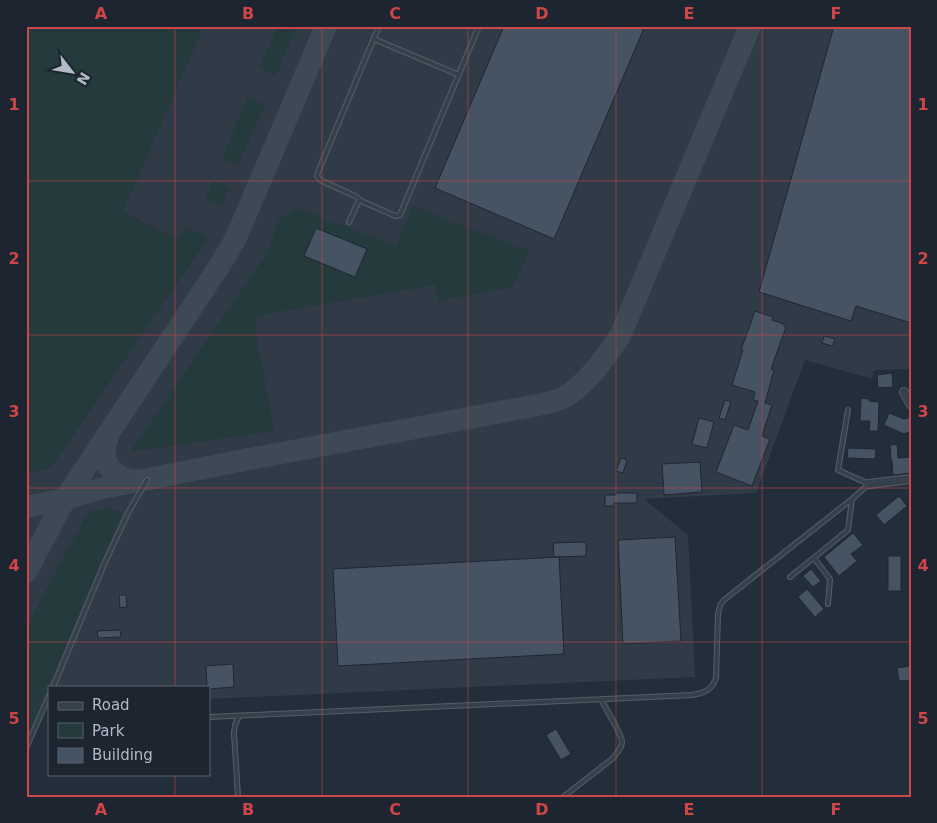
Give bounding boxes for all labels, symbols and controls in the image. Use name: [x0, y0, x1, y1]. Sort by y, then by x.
text: A: [95, 4, 108, 23]
text: B: [242, 4, 254, 23]
text: C: [389, 4, 401, 23]
text: D: [535, 4, 549, 23]
text: E: [684, 4, 694, 23]
text: F: [831, 4, 841, 23]
north arrow: [48, 48, 98, 98]
text: N: [73, 70, 93, 88]
text: 1: [8, 95, 20, 114]
text: 1: [917, 95, 929, 114]
text: 2: [8, 249, 20, 268]
text: 2: [917, 249, 929, 268]
text: 3: [8, 402, 20, 421]
text: 3: [917, 402, 929, 421]
text: 4: [8, 556, 20, 575]
text: 4: [917, 556, 929, 575]
legend: [48, 686, 210, 776]
text: Road: [92, 696, 130, 714]
text: 5: [8, 709, 20, 728]
text: 5: [917, 709, 929, 728]
text: Park: [92, 722, 125, 740]
text: Building: [92, 746, 153, 764]
text: A: [95, 800, 108, 819]
text: B: [242, 800, 254, 819]
text: C: [389, 800, 401, 819]
text: D: [535, 800, 549, 819]
text: E: [684, 800, 694, 819]
text: F: [831, 800, 841, 819]

